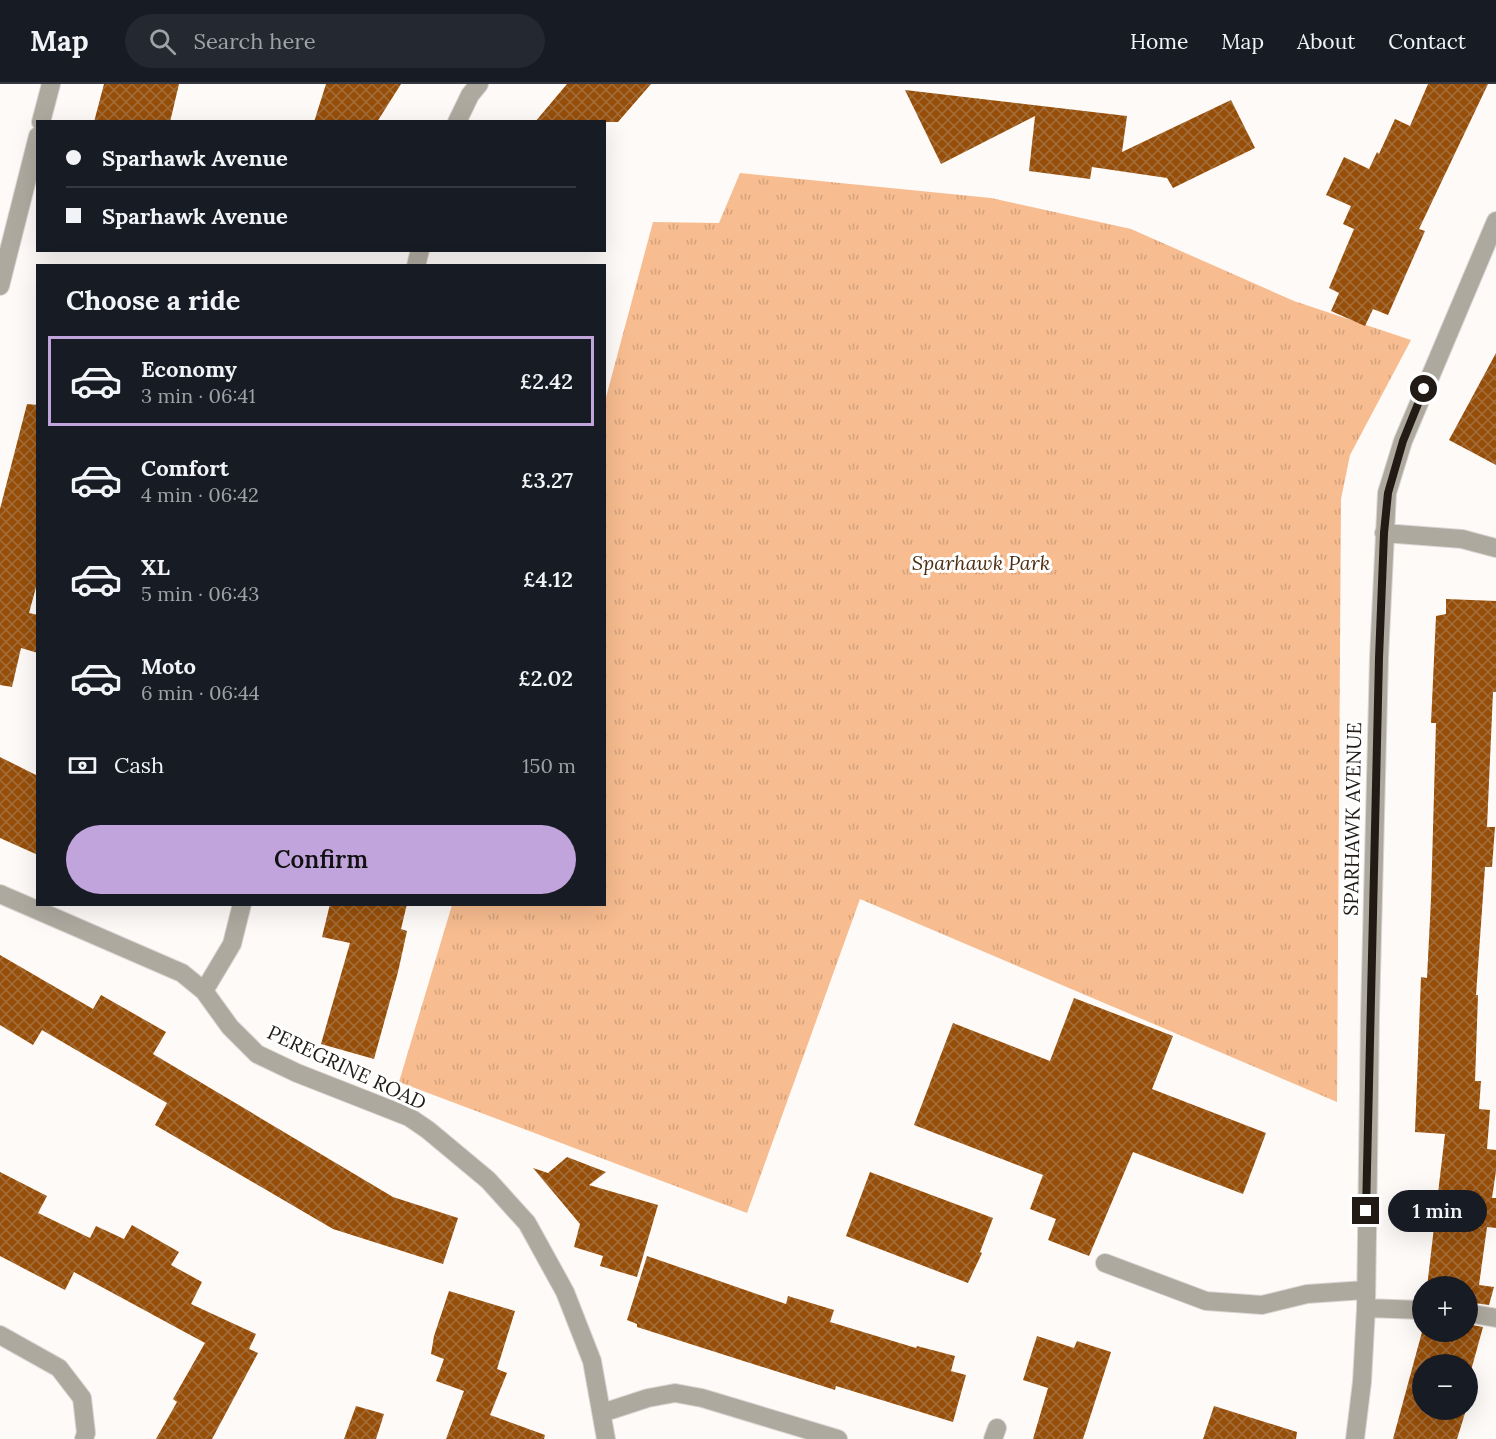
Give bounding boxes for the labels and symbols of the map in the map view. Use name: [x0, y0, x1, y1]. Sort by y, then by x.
route start: [1410, 375, 1437, 402]
park label: Sparhawk Park: [912, 550, 1050, 575]
street label: SPARHAWK AVENUE: [1338, 722, 1366, 916]
street label: PEREGRINE ROAD: [264, 1019, 430, 1115]
callout: 1 min: [1387, 1190, 1486, 1232]
route end: [1352, 1197, 1379, 1224]

